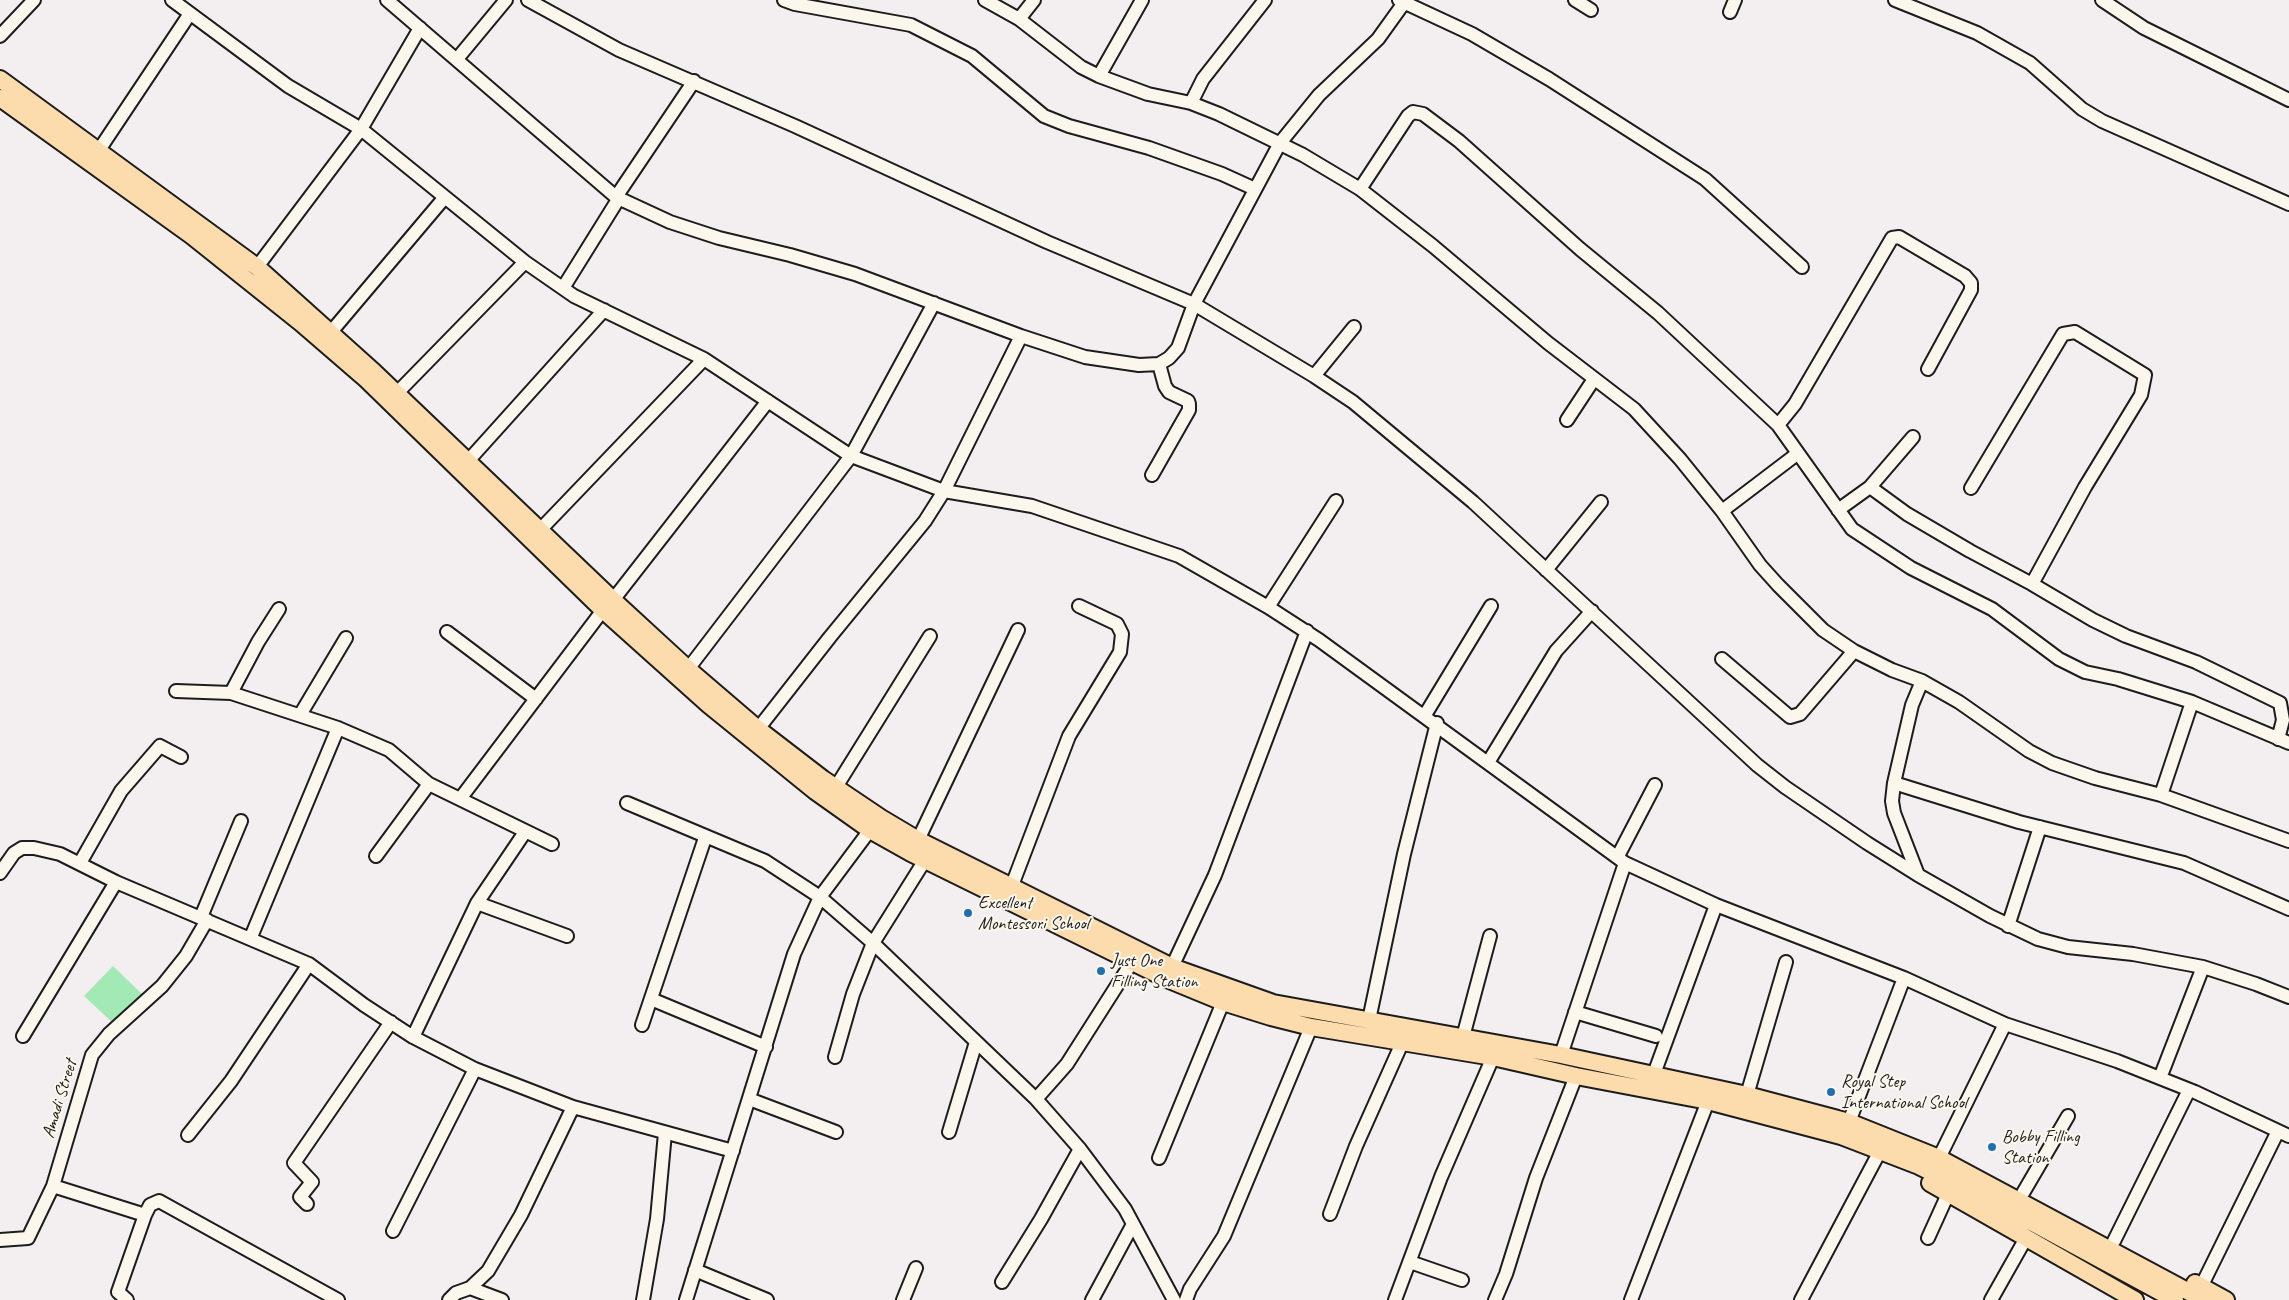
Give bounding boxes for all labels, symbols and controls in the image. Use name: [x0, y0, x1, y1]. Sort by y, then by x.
place label: Excellent Montessori School: [978, 892, 1089, 934]
marker: Excellent Montessori School: [962, 907, 974, 919]
place label: Just One Filling Station: [1111, 950, 1198, 992]
marker: Just One Filling Station: [1095, 965, 1107, 977]
street label: Amadi Street: [38, 1057, 82, 1141]
place label: Royal Step International School: [1841, 1071, 1967, 1114]
marker: Royal Step International School: [1825, 1086, 1837, 1098]
place label: Bobby Filling Station: [2002, 1126, 2080, 1168]
marker: Bobby Filling Station: [1986, 1141, 1998, 1153]

